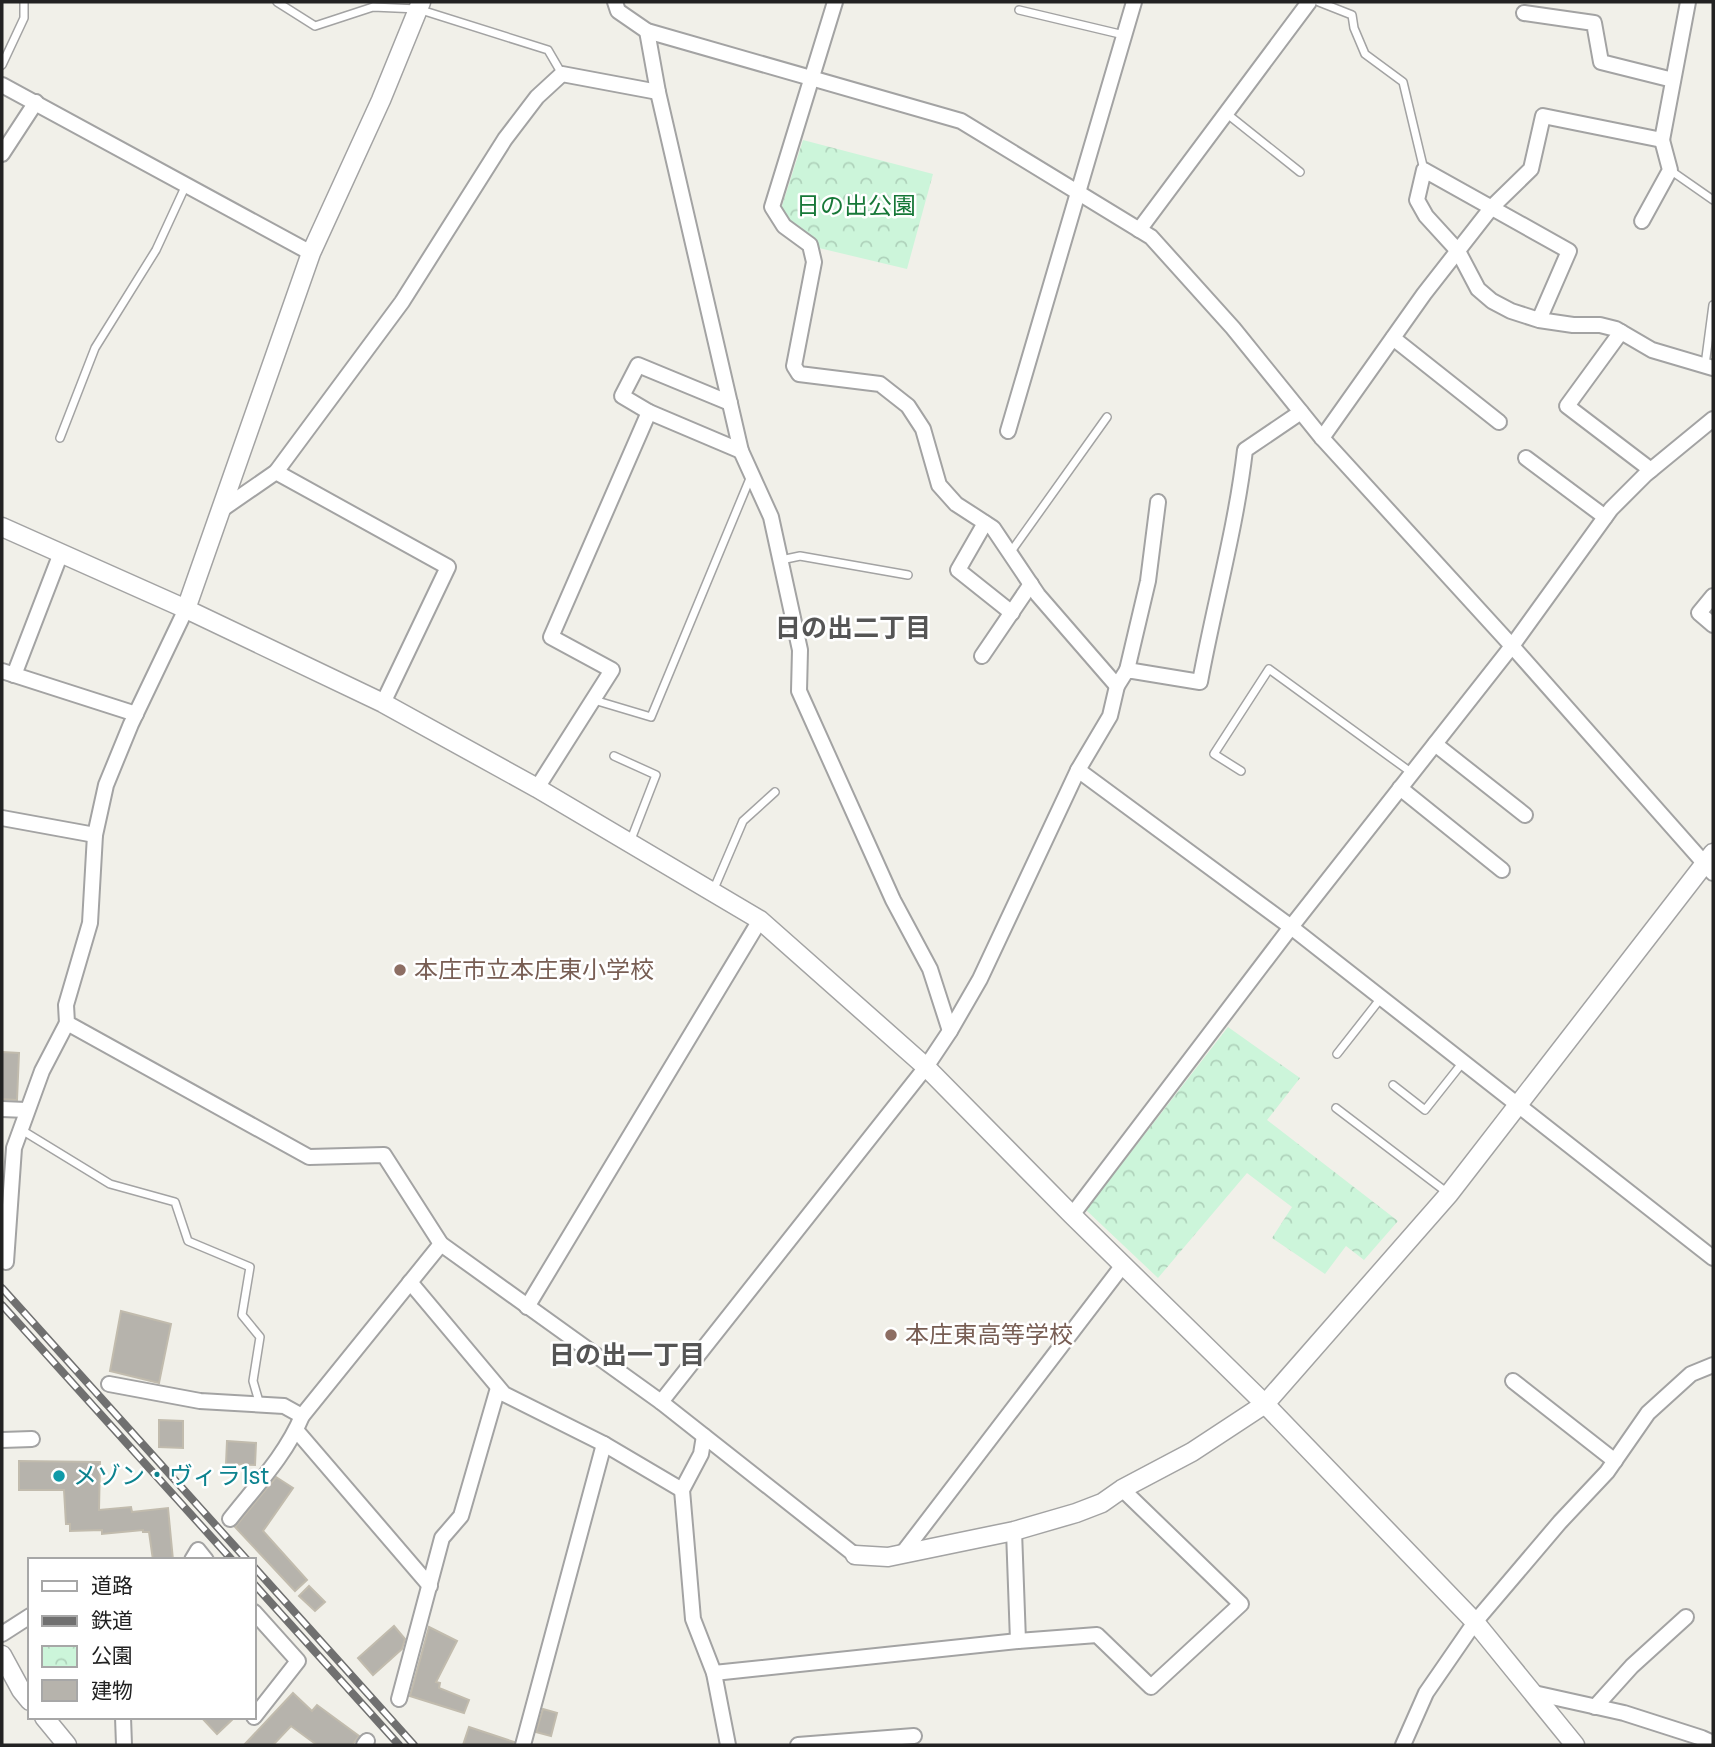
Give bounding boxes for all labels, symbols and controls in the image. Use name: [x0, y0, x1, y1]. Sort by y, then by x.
park label: 日の出公園: [796, 190, 916, 221]
district label: 日の出二丁目: [775, 611, 931, 645]
place label: 本庄市立本庄東小学校: [414, 954, 654, 985]
marker: 本庄市立本庄東小学校: [392, 962, 408, 978]
place label: 本庄東高等学校: [905, 1319, 1073, 1350]
marker: 本庄東高等学校: [883, 1327, 899, 1343]
district label: 日の出一丁目: [549, 1338, 705, 1372]
place label: メゾン・ヴィラ1st: [73, 1460, 269, 1491]
marker: メゾン・ヴィラ1st: [51, 1468, 67, 1484]
legend: [28, 1558, 256, 1719]
text: 道路: [91, 1572, 133, 1600]
text: 鉄道: [91, 1607, 133, 1635]
text: 公園: [91, 1642, 133, 1670]
text: 建物: [91, 1677, 133, 1705]

